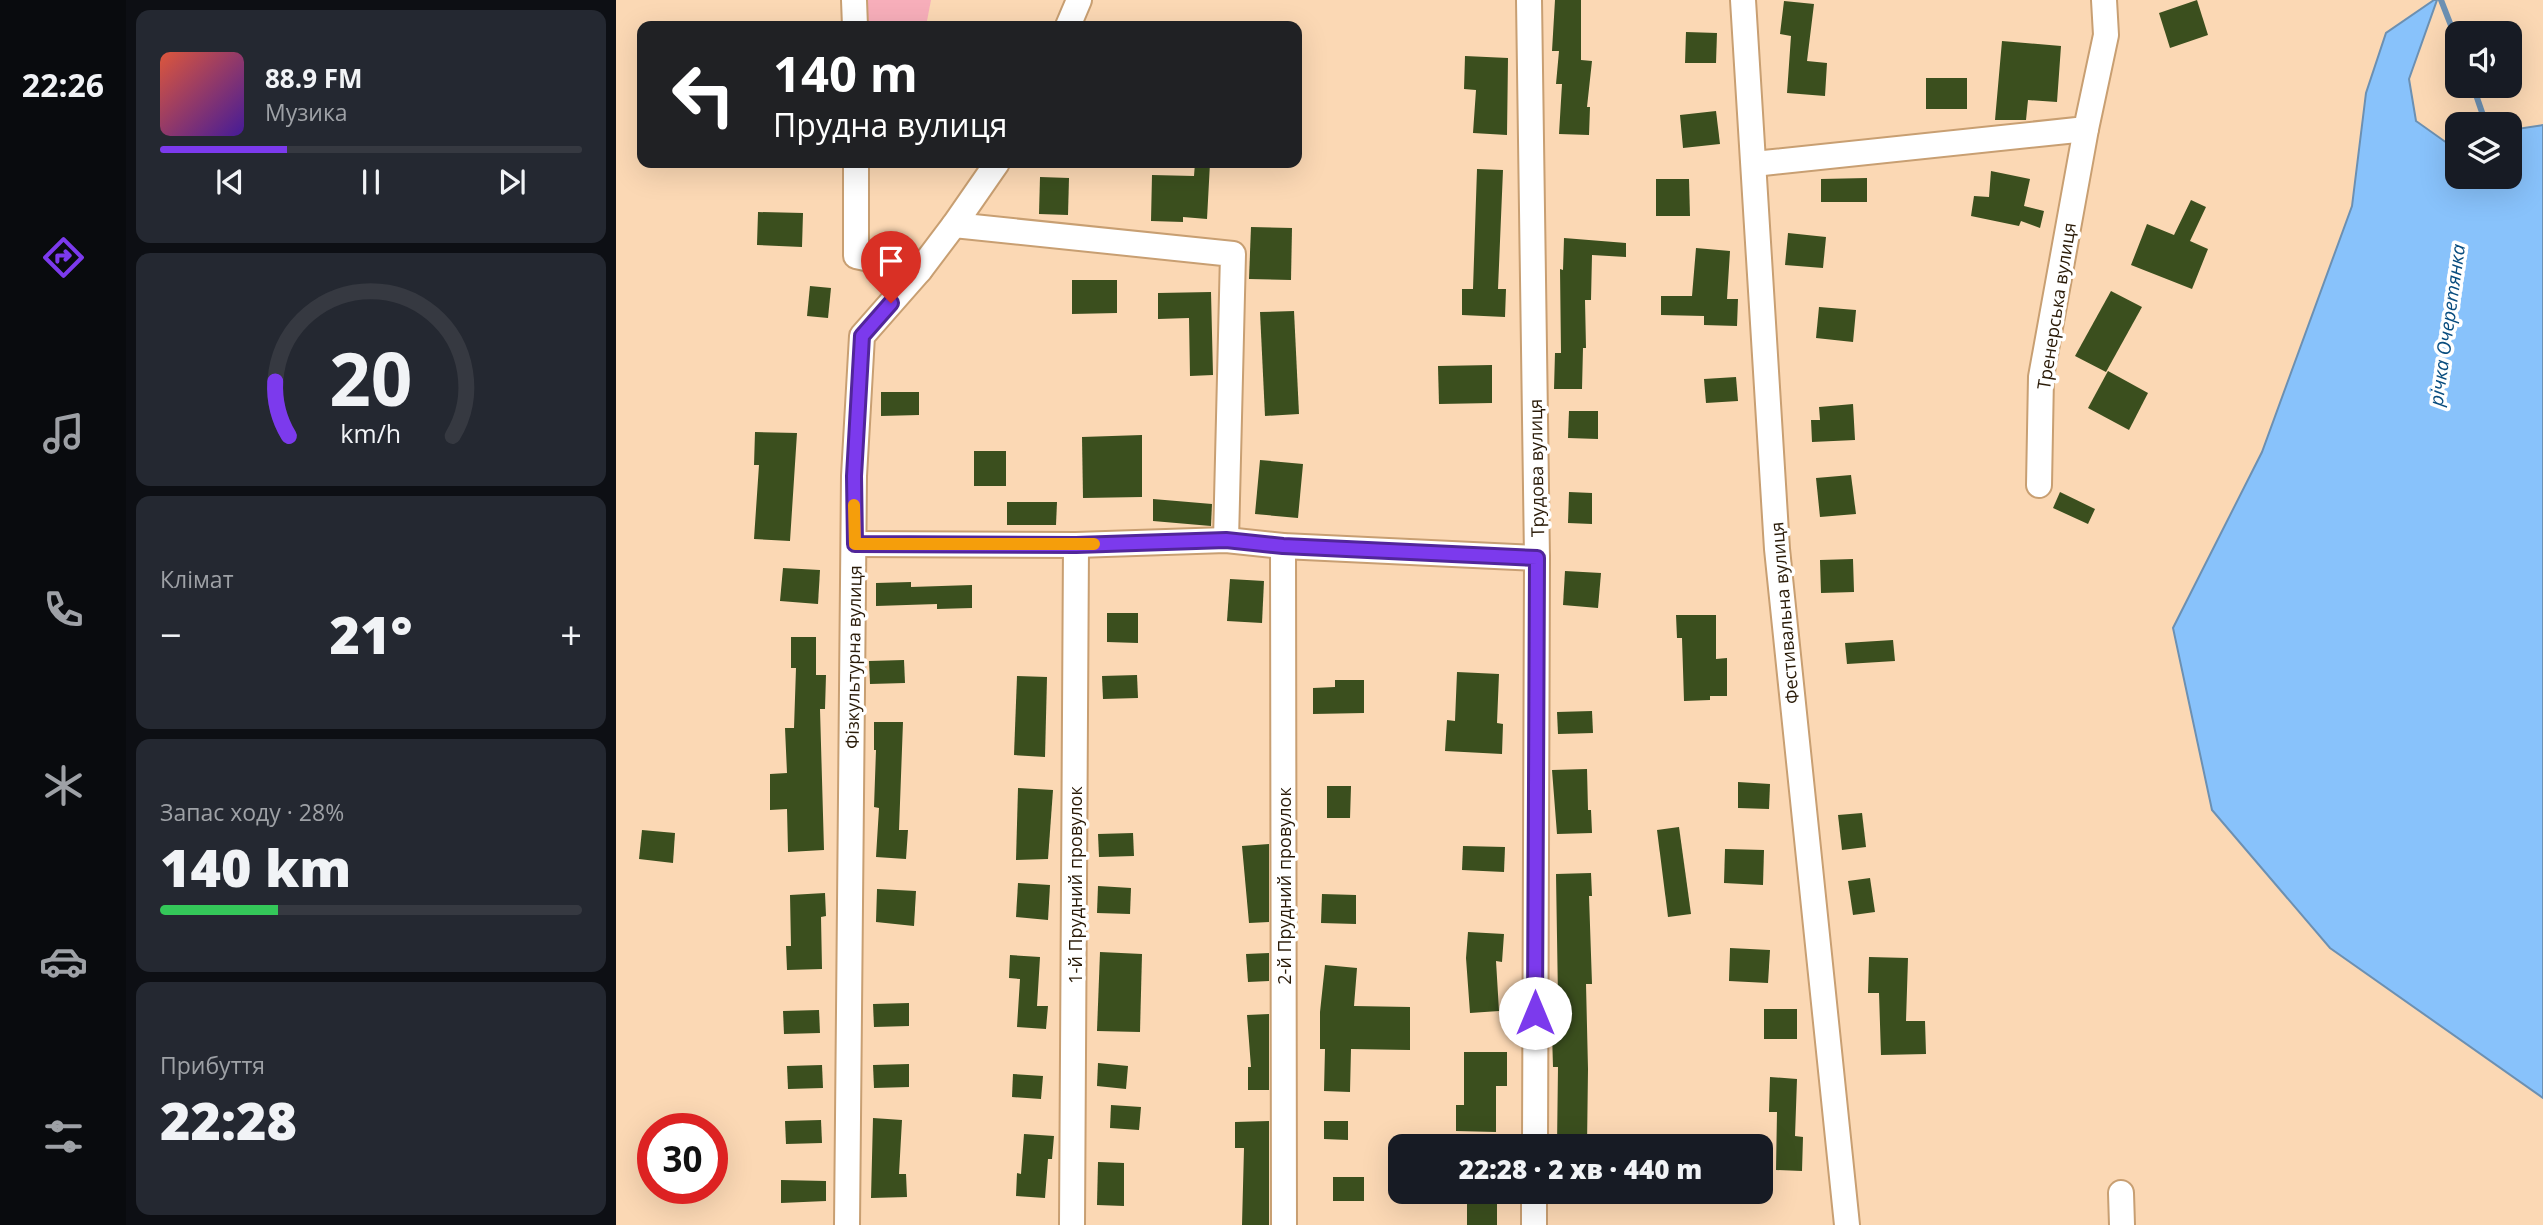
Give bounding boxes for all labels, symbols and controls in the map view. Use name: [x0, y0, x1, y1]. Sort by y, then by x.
map controls: [2445, 21, 2522, 189]
button: sound: [2445, 21, 2522, 98]
text: 140 m: [773, 40, 918, 106]
icon: left: [658, 49, 749, 140]
text: 88.9 FM: [265, 60, 363, 96]
text: 22:26: [22, 63, 104, 106]
text: Музика: [265, 96, 348, 128]
text: Прудна вулиця: [773, 103, 1007, 146]
button: layers: [2445, 112, 2522, 189]
icon: previous: [211, 163, 249, 201]
icon: pause: [352, 163, 390, 201]
icon: next: [493, 163, 531, 201]
street label: Тренерська вулиця: [2031, 221, 2081, 391]
pin: [861, 231, 921, 303]
icon: directions: [39, 233, 88, 282]
icon: arrive: [872, 242, 910, 280]
water label: річка Очеретянка: [2423, 242, 2471, 409]
text: 20: [329, 328, 413, 427]
street label: Трудова вулиця: [1523, 399, 1549, 537]
icon: music: [39, 409, 88, 458]
text: km/h: [341, 415, 401, 449]
street label: Фестивальна вулиця: [1764, 521, 1804, 705]
text: Клімат: [160, 563, 233, 595]
street label: Фізкультурна вулиця: [839, 565, 867, 749]
icon: phone: [39, 585, 88, 634]
text: 21°: [330, 598, 412, 669]
text: −: [160, 608, 182, 660]
text: +: [560, 608, 582, 660]
icon: climate: [39, 761, 88, 810]
street label: 1-й Прудний провулок: [1063, 786, 1087, 984]
street label: 2-й Прудний провулок: [1272, 787, 1296, 985]
text: Запас ходу · 28%: [160, 796, 344, 828]
text: 140 km: [160, 831, 351, 902]
icon: car: [39, 937, 88, 986]
position arrow: [1498, 976, 1572, 1050]
text: Прибуття: [160, 1049, 265, 1081]
text: 22:28: [160, 1084, 297, 1155]
icon: filters: [39, 1112, 88, 1161]
speed limit sign: 30: [637, 1113, 728, 1204]
text: 22:28 · 2 хв · 440 m: [1459, 1151, 1702, 1187]

